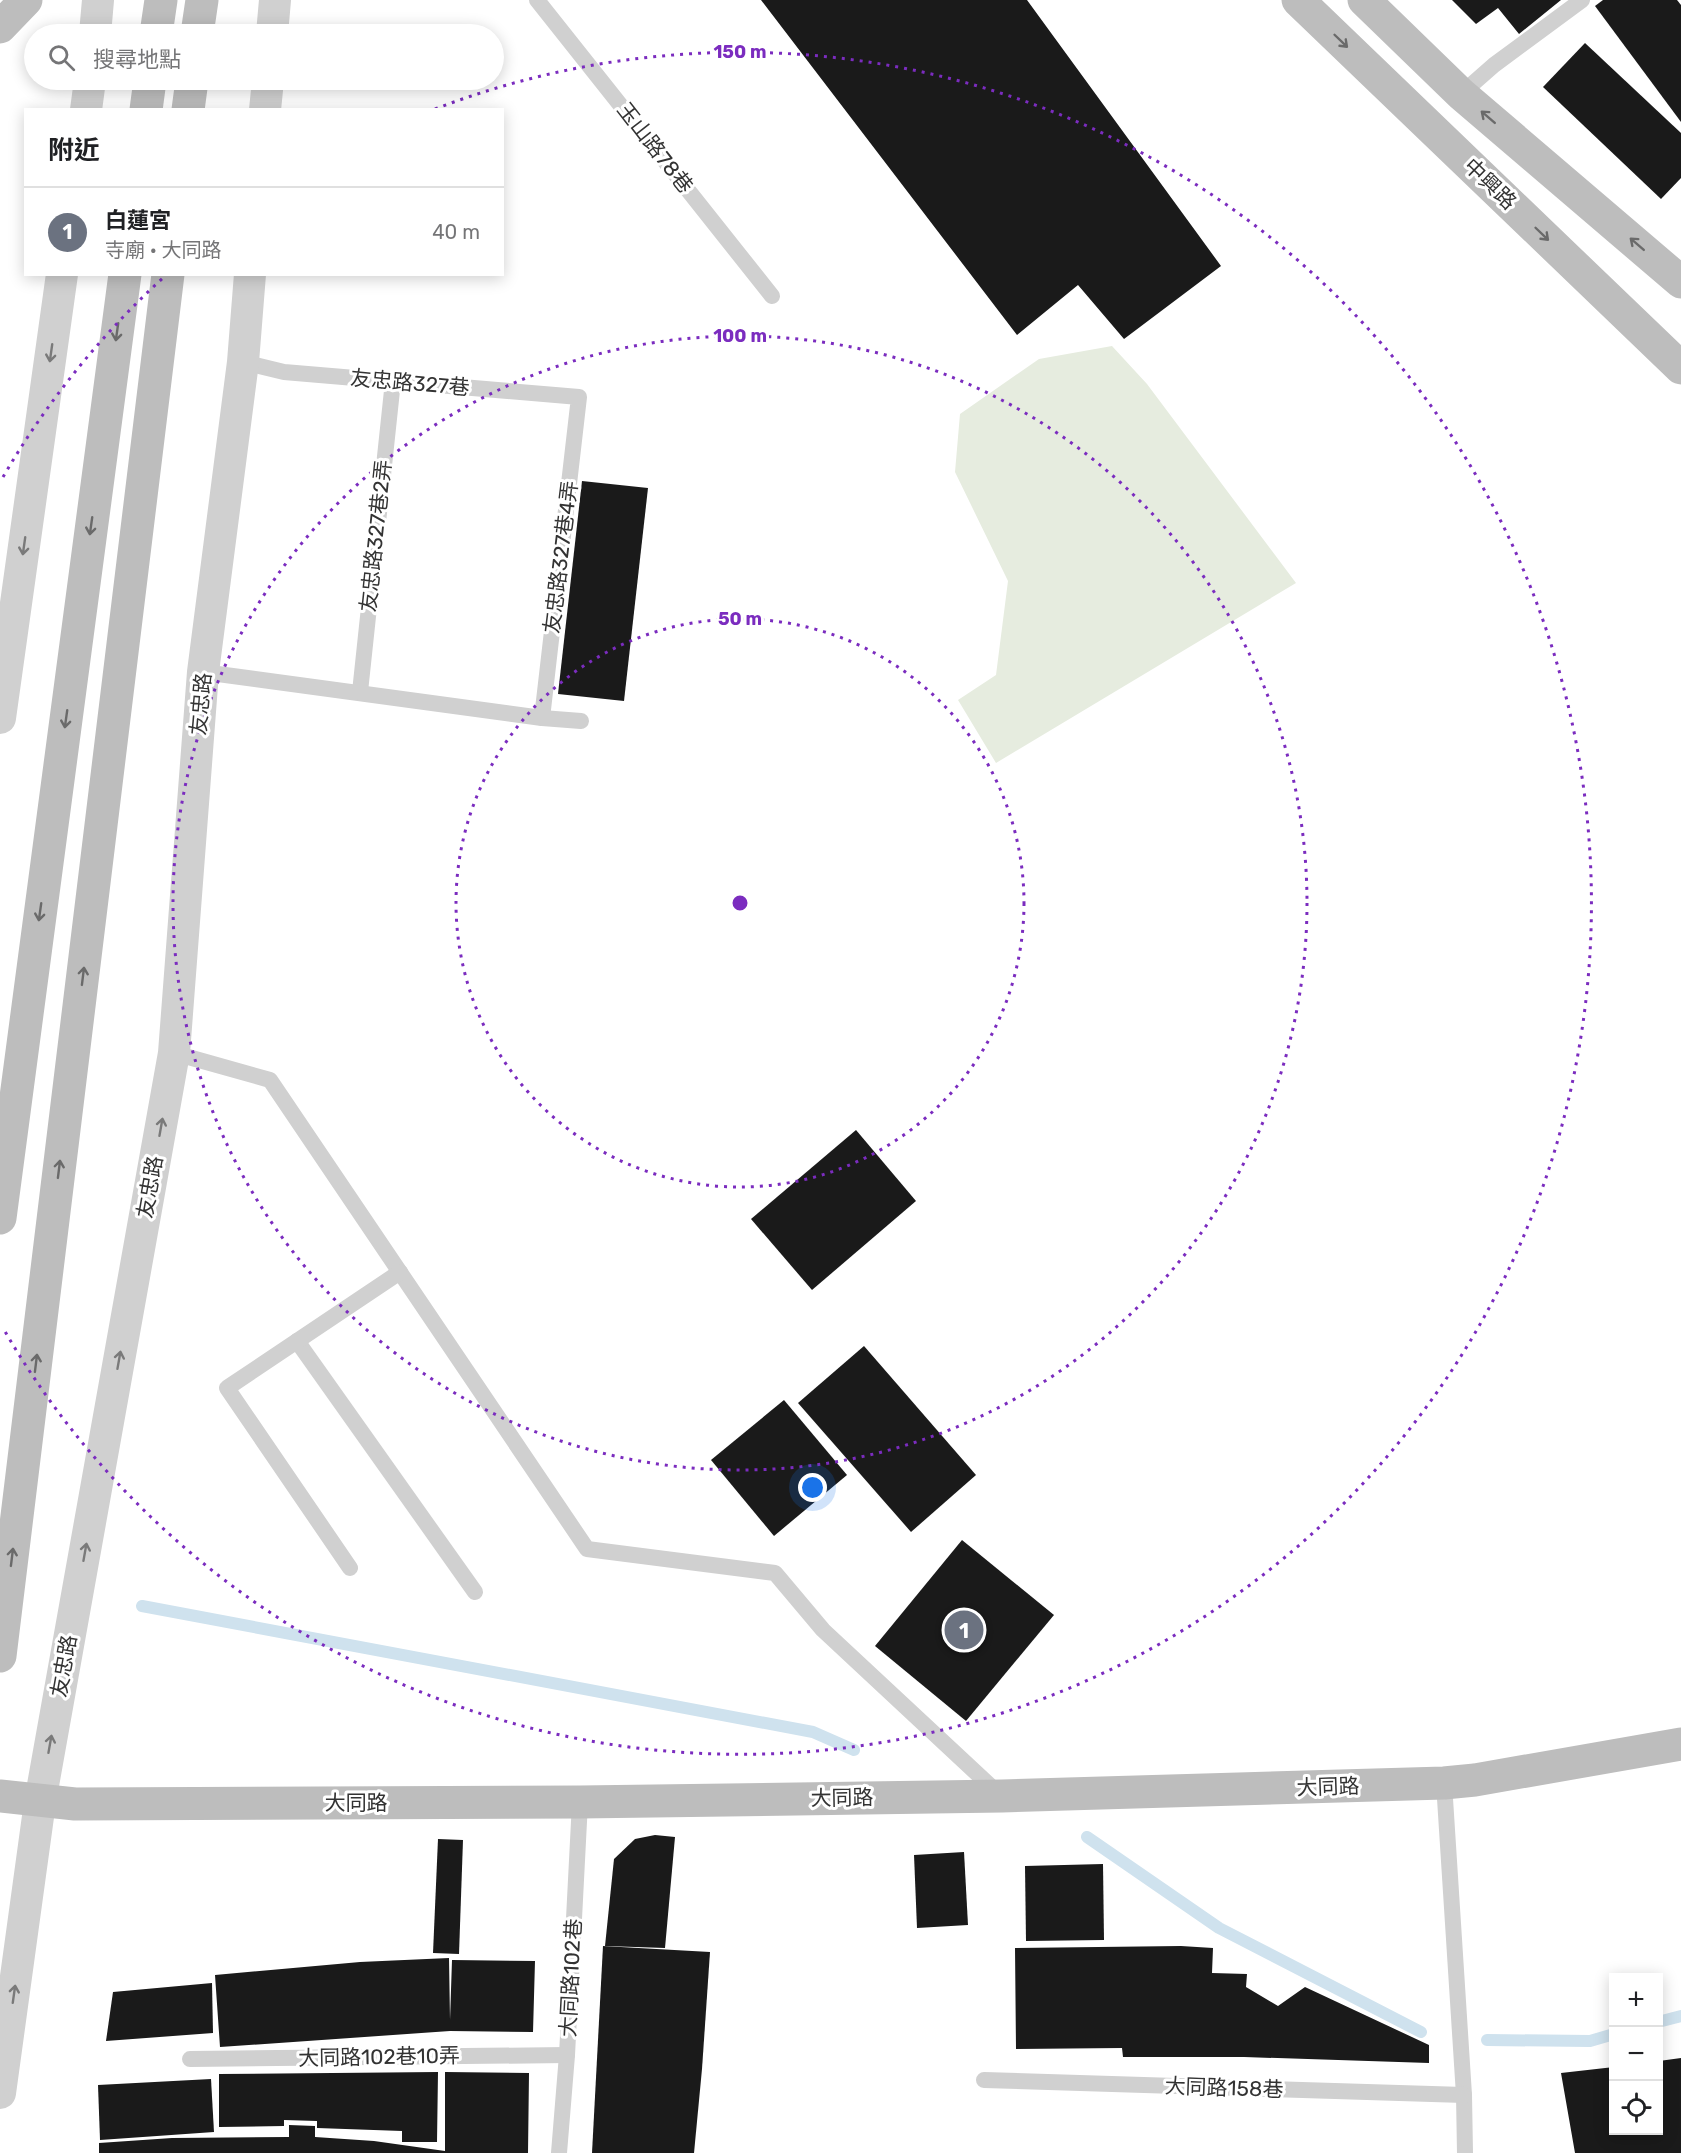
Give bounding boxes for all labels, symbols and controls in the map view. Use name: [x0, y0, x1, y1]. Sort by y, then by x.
search box: [24, 24, 504, 90]
one-way arrow: [1333, 33, 1348, 48]
icon: search: [45, 41, 78, 74]
text: 150 m: [713, 41, 767, 63]
text: 搜尋地點: [93, 46, 181, 73]
street label: 玉山路78巷: [612, 97, 699, 198]
one-way arrow: [1480, 111, 1496, 124]
text: 附近: [48, 135, 100, 166]
street label: 中興路: [1459, 153, 1522, 215]
text: 白蓮宮: [105, 207, 171, 234]
text: 1: [63, 220, 72, 244]
text: 40 m: [432, 220, 480, 244]
one-way arrow: [1534, 227, 1549, 241]
one-way arrow: [1630, 237, 1645, 251]
text: 寺廟 · 大同路: [105, 238, 221, 262]
one-way arrow: [111, 322, 122, 342]
text: 100 m: [713, 325, 767, 347]
one-way arrow: [46, 343, 57, 363]
street label: 友忠路327巷: [349, 365, 471, 400]
street label: 友忠路327巷2弄: [355, 459, 396, 613]
street label: 友忠路327巷4弄: [539, 479, 582, 635]
one-way arrow: [86, 515, 97, 535]
one-way arrow: [19, 536, 30, 556]
text: 50 m: [718, 608, 762, 630]
street label: 友忠路: [185, 671, 216, 736]
one-way arrow: [60, 709, 71, 729]
centre of rings: [730, 893, 750, 913]
one-way arrow: [35, 902, 46, 922]
one-way arrow: [78, 966, 89, 986]
one-way arrow: [155, 1118, 166, 1137]
street label: 友忠路: [132, 1154, 167, 1220]
one-way arrow: [54, 1160, 65, 1180]
one-way arrow: [114, 1351, 125, 1371]
one-way arrow: [30, 1354, 41, 1373]
your location: [798, 1473, 827, 1502]
one-way arrow: [79, 1543, 90, 1563]
one-way arrow: [7, 1547, 18, 1567]
pin: 1: [944, 1608, 984, 1652]
street label: 友忠路: [46, 1633, 81, 1699]
one-way arrow: [45, 1735, 56, 1755]
street label: 大同路: [1296, 1773, 1360, 1800]
street label: 大同路: [810, 1784, 874, 1811]
street label: 大同路: [325, 1790, 388, 1815]
street label: 大同路102巷: [555, 1918, 586, 2038]
map controls: [1609, 1973, 1663, 2135]
button: +: [1609, 1973, 1663, 2027]
one-way arrow: [8, 1984, 19, 2004]
button: −: [1609, 2027, 1663, 2081]
street label: 大同路102巷10弄: [298, 2043, 460, 2070]
street label: 大同路158巷: [1164, 2073, 1284, 2102]
button: locate: [1609, 2081, 1663, 2135]

